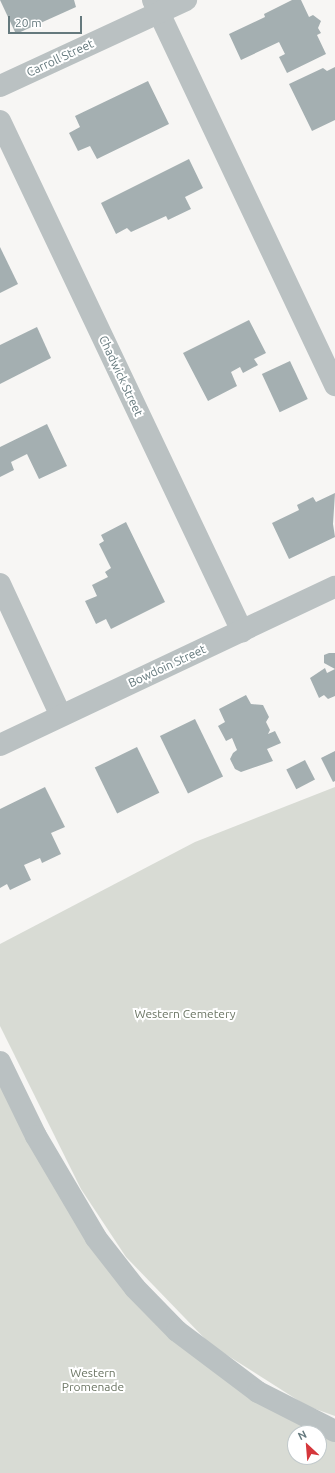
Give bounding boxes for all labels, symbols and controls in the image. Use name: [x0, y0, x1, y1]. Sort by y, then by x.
scale bar: [10, 8, 84, 34]
text: 20 m: [15, 16, 42, 29]
street label: Carroll Street: [24, 36, 96, 80]
street label: Chadwick Street: [96, 333, 146, 419]
street label: Bowdoin Street: [126, 642, 208, 690]
park label: Western Cemetery: [134, 1007, 236, 1021]
park label: Western Promenade: [62, 1366, 124, 1394]
north arrow: [287, 1425, 327, 1465]
text: N: [296, 1428, 309, 1442]

